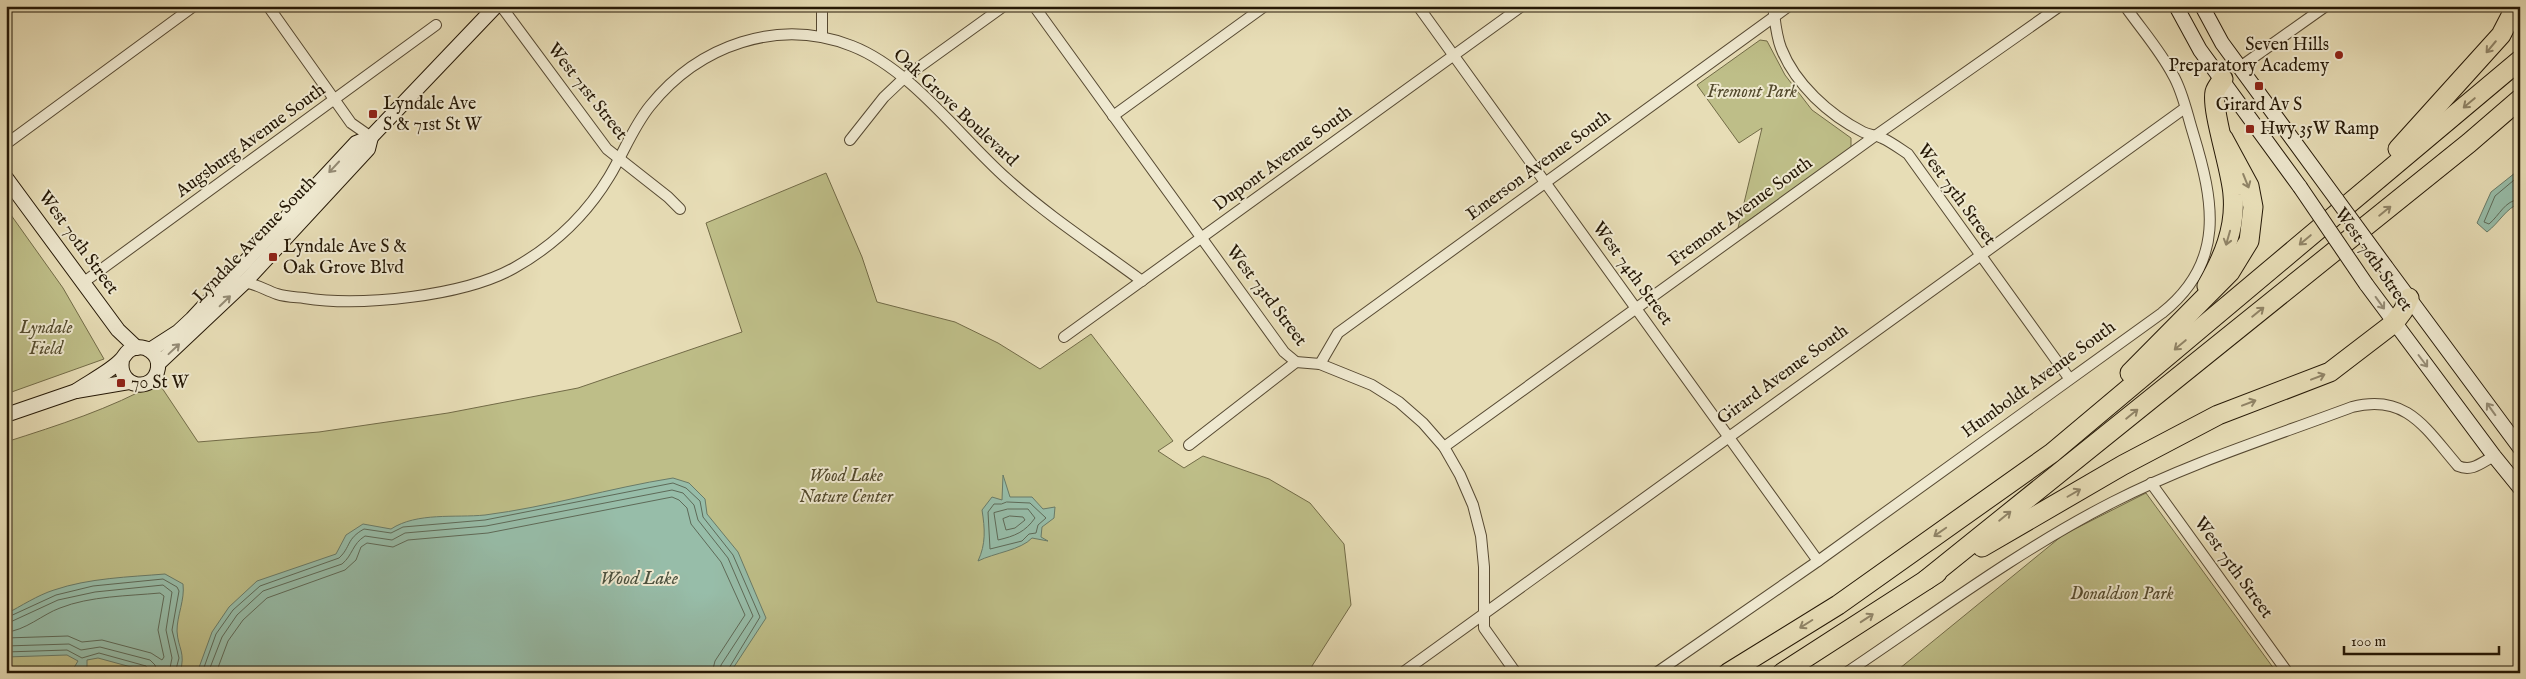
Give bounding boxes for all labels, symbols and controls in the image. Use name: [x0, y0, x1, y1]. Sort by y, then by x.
place label: Seven Hills Preparatory Academy: [2168, 34, 2329, 78]
street label: West 71st Street: [542, 39, 632, 145]
one-way arrow: [2485, 41, 2496, 54]
street label: Oak Grove Boulevard: [888, 44, 1023, 172]
marker: Seven Hills Preparatory Academy: [2333, 49, 2345, 61]
street label: Augsburg Avenue South: [171, 79, 331, 204]
marker: Girard Av S: [2253, 80, 2265, 92]
park label: Fremont Park: [1707, 81, 1797, 104]
place label: Lyndale Ave S & 71st St W: [383, 93, 483, 137]
place label: Girard Av S: [2216, 94, 2302, 117]
one-way arrow: [2463, 97, 2476, 108]
street label: Dupont Avenue South: [1209, 101, 1357, 217]
street label: Emerson Avenue South: [1462, 105, 1616, 226]
marker: Lyndale Ave S & 71st St W: [367, 108, 379, 120]
place label: Hwy 35W Ramp: [2260, 118, 2379, 141]
marker: Hwy 35W Ramp: [2244, 123, 2256, 135]
street label: West 75th Street: [1911, 140, 2001, 250]
street label: Fremont Avenue South: [1665, 152, 1818, 272]
one-way arrow: [328, 160, 340, 173]
street label: Lyndale Avenue South: [188, 171, 322, 308]
one-way arrow: [2242, 173, 2251, 188]
street label: West 70th Street: [33, 187, 123, 299]
street label: West 76th Street: [2329, 204, 2417, 316]
one-way arrow: [2378, 205, 2391, 216]
street label: West 74th Street: [1587, 218, 1677, 330]
one-way arrow: [2223, 229, 2233, 245]
one-way arrow: [2298, 235, 2311, 246]
place label: Lyndale Ave S & Oak Grove Blvd: [283, 236, 407, 280]
street label: West 73rd Street: [1220, 241, 1312, 351]
marker: Lyndale Ave S & Oak Grove Blvd: [267, 251, 279, 263]
one-way arrow: [219, 295, 232, 307]
one-way arrow: [2375, 296, 2385, 310]
one-way arrow: [2251, 307, 2264, 318]
street label: Humboldt Avenue South: [1957, 316, 2121, 444]
park label: Lyndale Field: [19, 317, 72, 361]
street label: Girard Avenue South: [1713, 319, 1853, 430]
one-way arrow: [2174, 339, 2187, 350]
one-way arrow: [168, 343, 180, 355]
one-way arrow: [2417, 354, 2428, 367]
place label: 70 St W: [131, 372, 190, 395]
one-way arrow: [2309, 372, 2325, 381]
marker: 70 St W: [115, 377, 127, 389]
one-way arrow: [2241, 398, 2256, 407]
one-way arrow: [2486, 402, 2496, 416]
one-way arrow: [2125, 409, 2138, 420]
park label: Wood Lake Nature Center: [799, 465, 894, 509]
one-way arrow: [2066, 488, 2080, 498]
one-way arrow: [1998, 511, 2011, 522]
street label: West 75th Street: [2188, 513, 2278, 623]
one-way arrow: [1933, 527, 1947, 537]
water label: Wood Lake: [600, 567, 679, 591]
park label: Donaldson Park: [2070, 583, 2174, 606]
one-way arrow: [1860, 613, 1874, 623]
one-way arrow: [1800, 619, 1814, 629]
scale bar: [2344, 624, 2498, 656]
text: 100 m: [2351, 632, 2387, 651]

